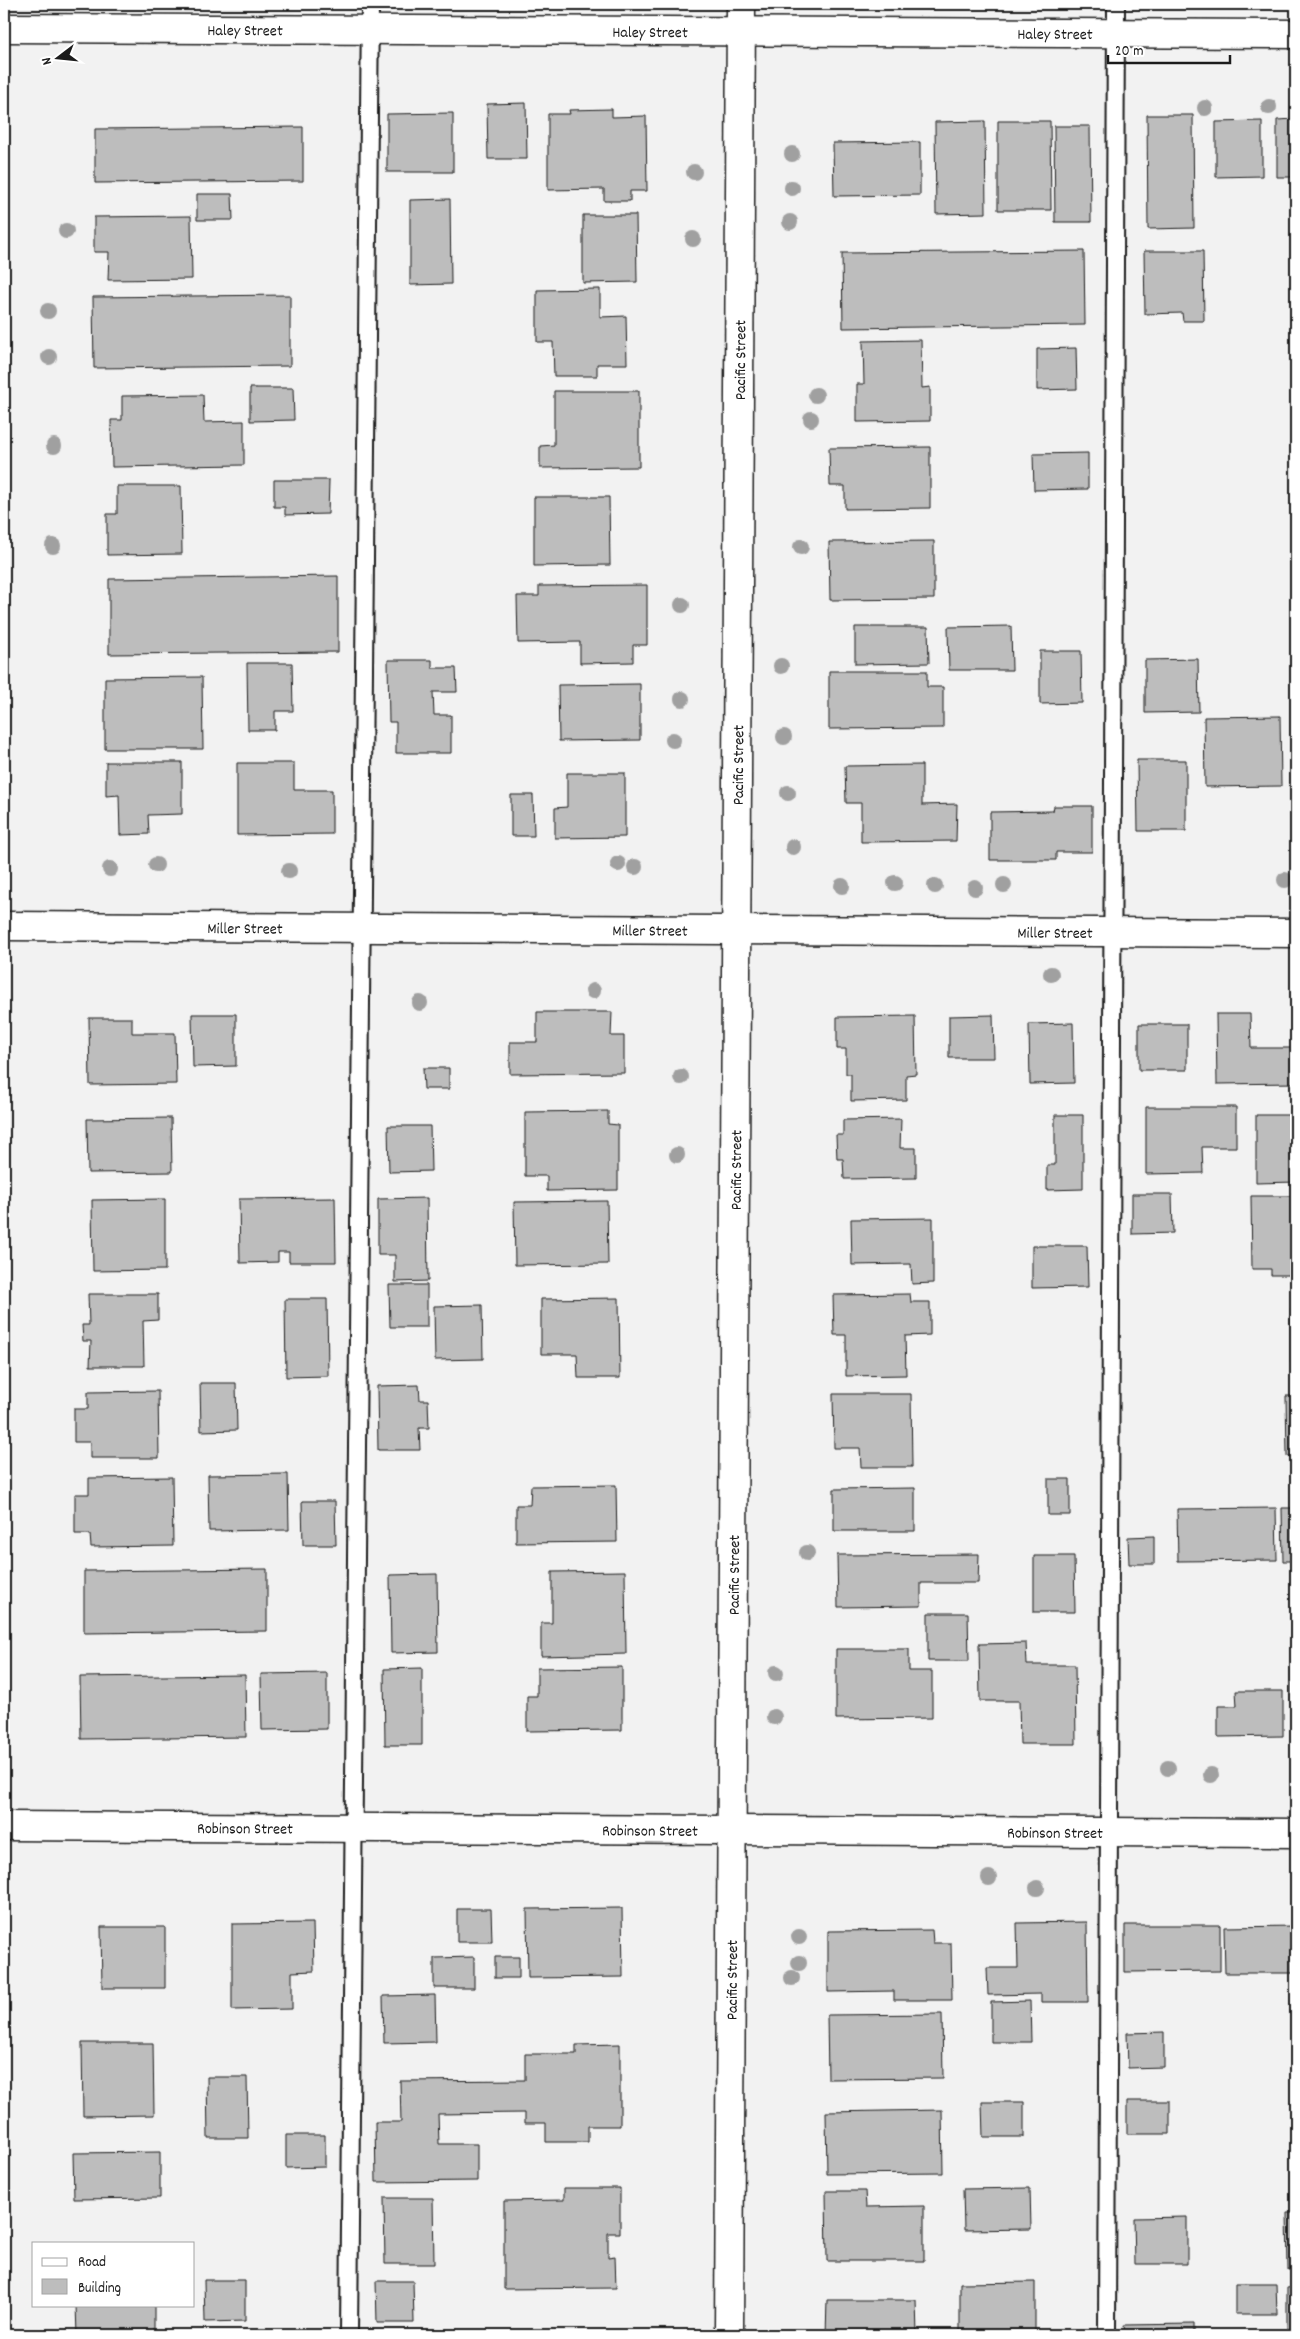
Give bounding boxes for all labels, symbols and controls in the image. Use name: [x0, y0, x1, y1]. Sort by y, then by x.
street label: Haley Street: [207, 20, 283, 43]
street label: Haley Street: [612, 22, 688, 45]
street label: Haley Street: [1017, 24, 1093, 47]
north arrow: [32, 32, 82, 82]
scale bar: [1108, 32, 1230, 64]
text: 20 m: [1115, 41, 1143, 63]
text: N: [37, 55, 58, 67]
street label: Pacific Street: [730, 320, 753, 400]
street label: Pacific Street: [728, 725, 751, 805]
street label: Miller Street: [207, 918, 283, 942]
street label: Miller Street: [612, 920, 688, 944]
street label: Miller Street: [1017, 922, 1093, 946]
street label: Pacific Street: [726, 1130, 749, 1210]
street label: Pacific Street: [724, 1535, 747, 1615]
street label: Robinson Street: [197, 1818, 293, 1842]
street label: Robinson Street: [602, 1820, 698, 1844]
street label: Robinson Street: [1007, 1822, 1103, 1846]
street label: Pacific Street: [722, 1940, 745, 2020]
legend: [32, 2242, 195, 2306]
text: Road: [78, 2252, 106, 2274]
text: Building: [78, 2278, 121, 2300]

